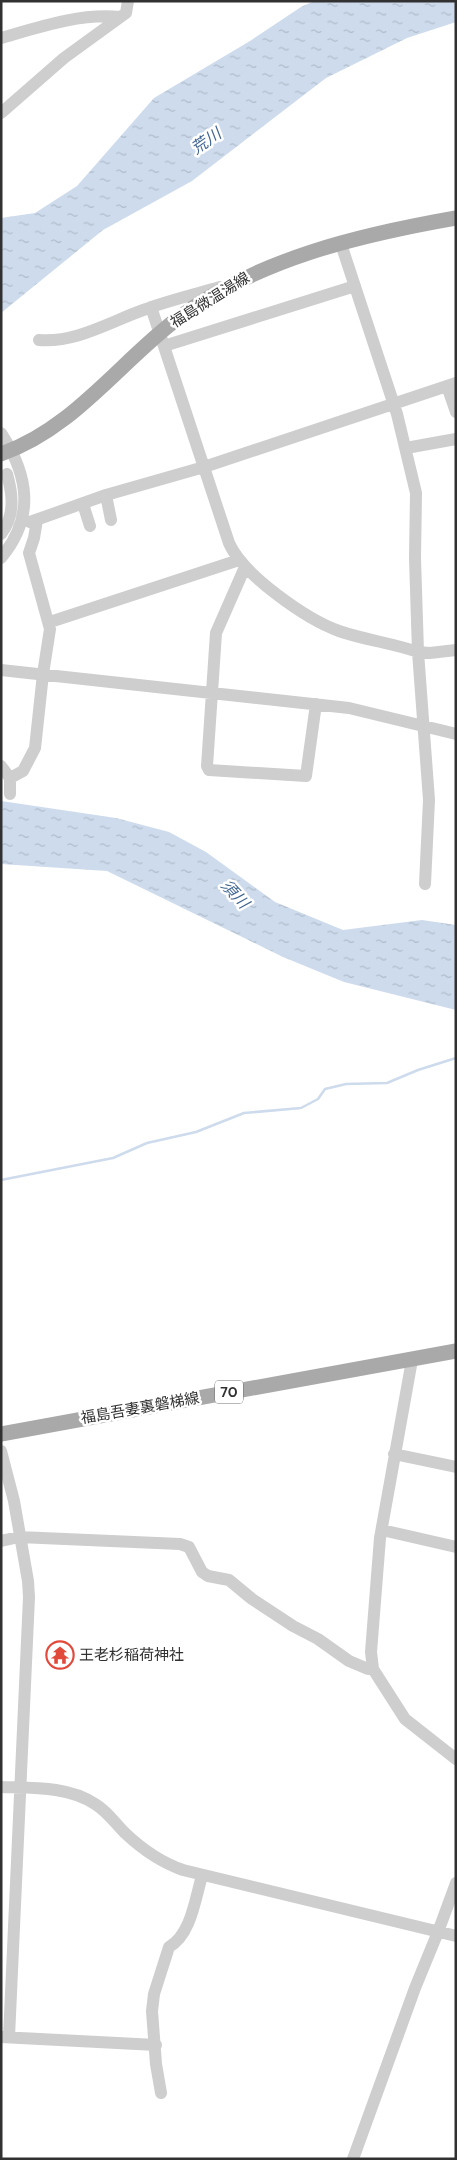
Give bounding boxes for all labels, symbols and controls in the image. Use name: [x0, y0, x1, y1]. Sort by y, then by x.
water label: 荒川: [187, 122, 227, 159]
street label: 福島微温湯線: [167, 268, 253, 332]
water label: 須川: [216, 875, 255, 914]
road number: 70: [215, 1380, 243, 1404]
street label: 福島吾妻裏磐梯線: [79, 1388, 201, 1428]
temple icon: 王老杉稲荷神社: [45, 1640, 75, 1670]
place label: 王老杉稲荷神社: [79, 1645, 184, 1665]

